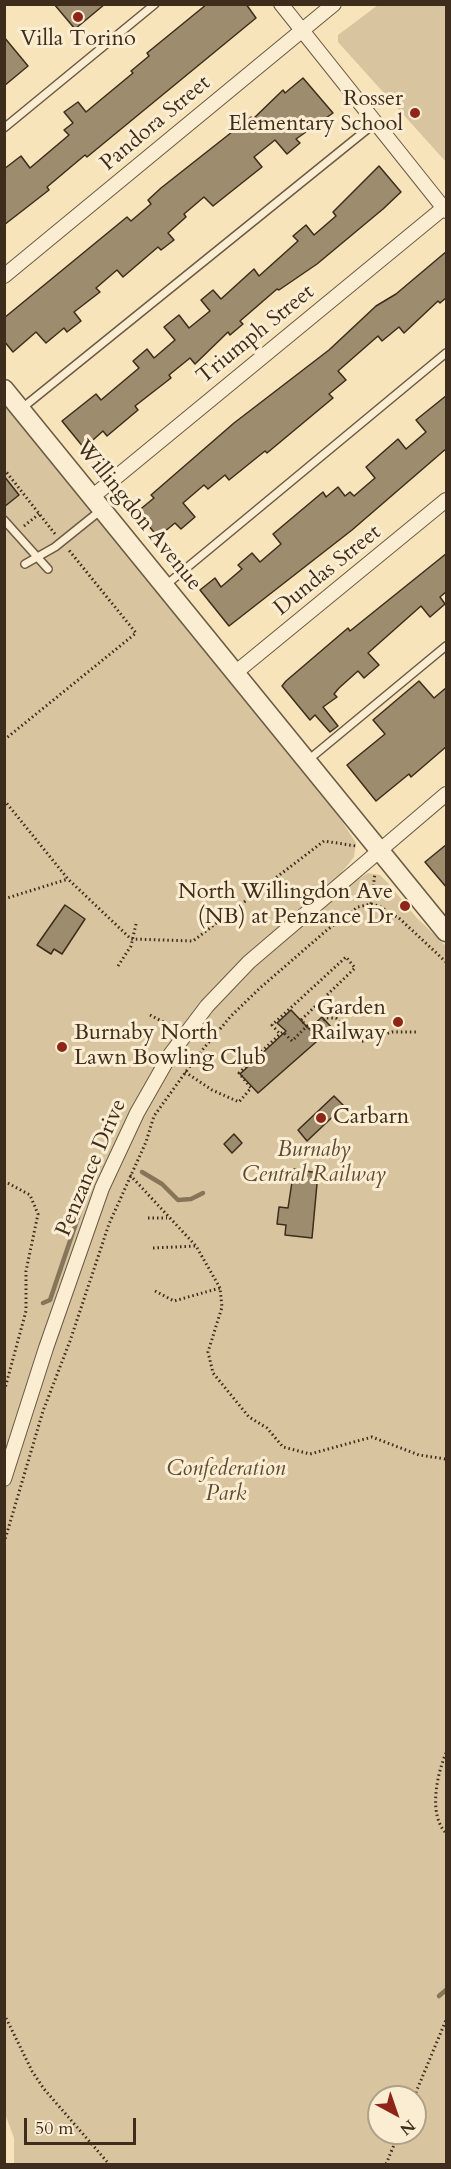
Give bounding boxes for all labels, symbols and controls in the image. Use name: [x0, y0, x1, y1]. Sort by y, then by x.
marker: Villa Torino: [71, 10, 85, 24]
place label: Villa Torino: [20, 27, 136, 53]
street label: Pandora Street: [96, 71, 216, 177]
place label: Rosser Elementary School: [228, 87, 403, 138]
marker: Rosser Elementary School: [408, 106, 422, 120]
street label: Triumph Street: [192, 280, 320, 390]
street label: Willingdon Avenue: [69, 435, 207, 597]
street label: Dundas Street: [269, 520, 387, 622]
place label: North Willingdon Ave (NB) at Penzance Dr: [178, 880, 393, 932]
marker: North Willingdon Ave (NB) at Penzance Dr: [398, 899, 412, 913]
place label: Garden Railway: [311, 996, 386, 1048]
marker: Garden Railway: [391, 1015, 405, 1029]
place label: Burnaby North Lawn Bowling Club: [74, 1021, 266, 1072]
marker: Burnaby North Lawn Bowling Club: [55, 1040, 69, 1054]
street label: Penzance Drive: [51, 1095, 133, 1241]
place label: Carbarn: [333, 1105, 409, 1131]
marker: Carbarn: [314, 1111, 328, 1125]
park label: Burnaby Central Railway: [242, 1138, 386, 1190]
park label: Confederation Park: [166, 1457, 286, 1508]
north arrow: [367, 2085, 427, 2145]
scale bar: [27, 2106, 140, 2144]
text: N: [395, 2114, 420, 2140]
text: 50 m: [35, 2116, 74, 2141]

